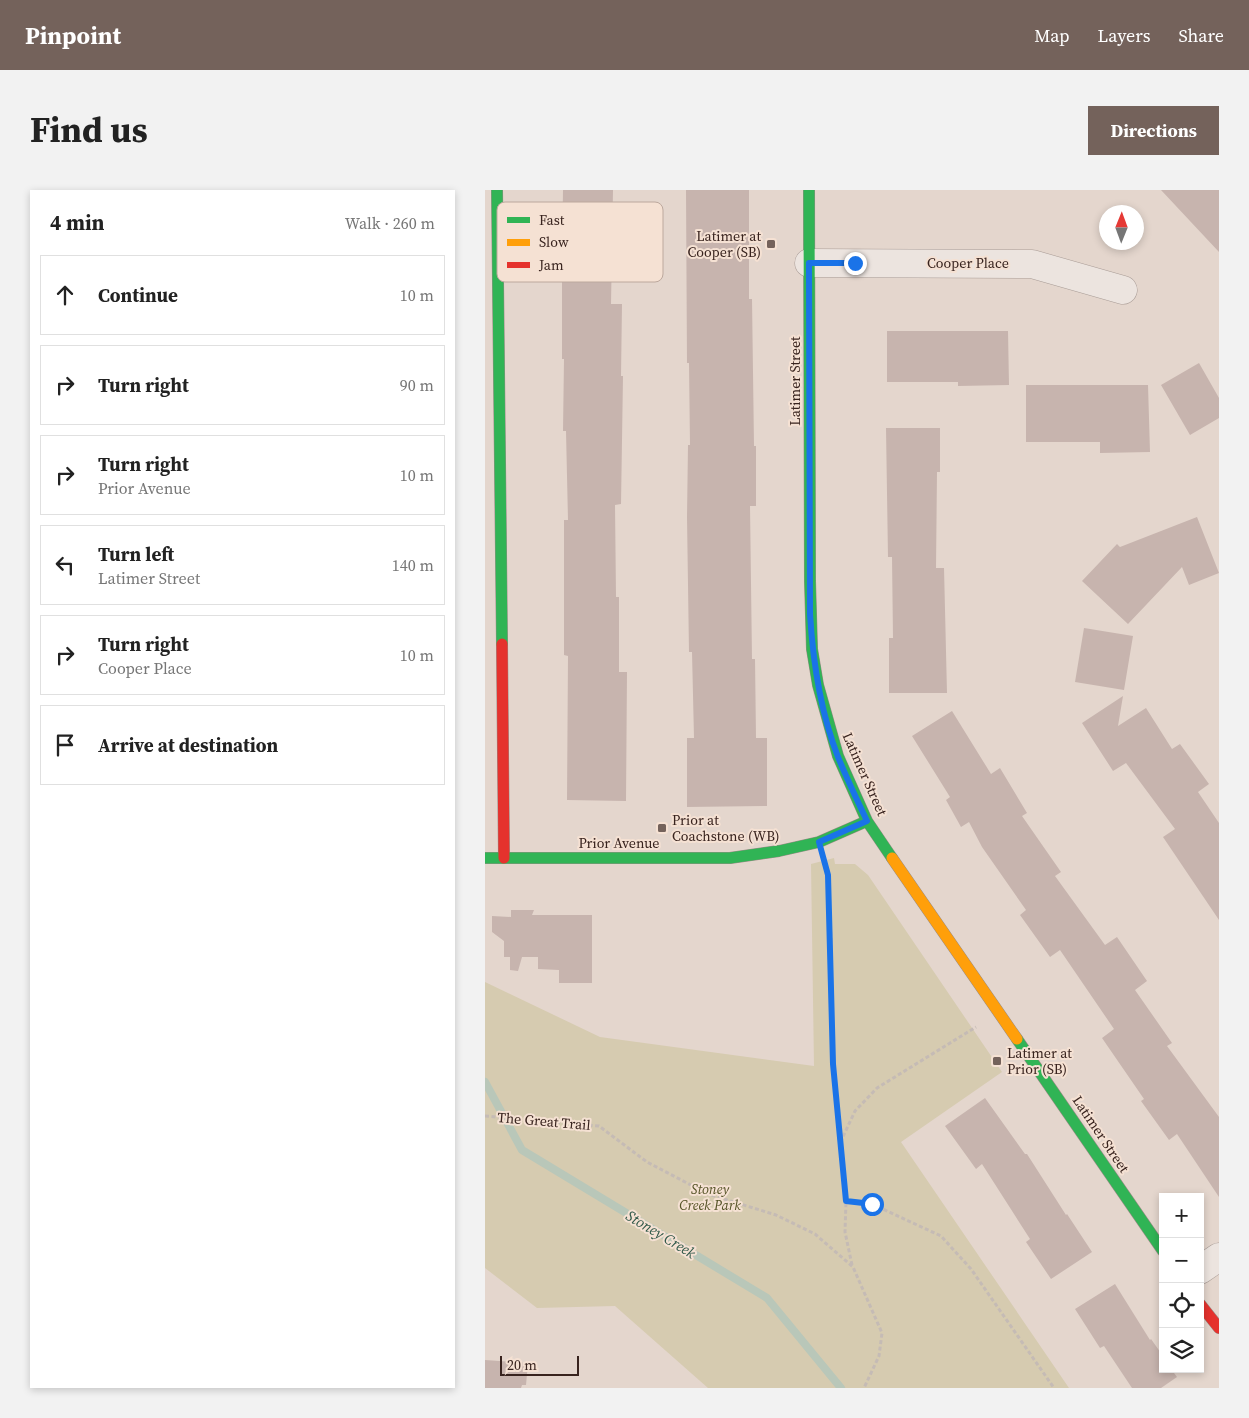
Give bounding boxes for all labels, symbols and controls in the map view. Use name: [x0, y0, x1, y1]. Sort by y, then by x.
text: Pinpoint: [25, 19, 121, 52]
text: Map: [1034, 23, 1069, 48]
text: Layers: [1097, 23, 1150, 48]
text: Share: [1178, 23, 1224, 48]
text: Find us: [30, 106, 148, 154]
button: Directions: [1088, 106, 1219, 155]
legend: [497, 202, 663, 282]
north arrow: [1099, 205, 1144, 250]
text: 4 min: [50, 208, 105, 237]
text: Fast: [539, 210, 565, 230]
text: Walk · 260 m: [345, 212, 435, 234]
place label: Latimer at Cooper (SB): [688, 226, 761, 262]
text: Slow: [539, 232, 569, 252]
marker: Latimer at Cooper (SB): [765, 238, 777, 250]
route end: [844, 252, 867, 275]
street label: Cooper Place: [927, 253, 1009, 273]
text: Jam: [538, 255, 564, 275]
icon: ahead: [51, 281, 79, 309]
text: Continue: [98, 282, 178, 308]
text: 10 m: [400, 284, 434, 306]
street label: Latimer Street: [785, 336, 805, 426]
icon: right: [51, 371, 79, 399]
text: Turn right: [98, 372, 189, 398]
text: 90 m: [400, 374, 434, 396]
text: Turn right: [98, 451, 189, 477]
icon: right: [51, 461, 79, 489]
text: 10 m: [400, 464, 434, 486]
text: Prior Avenue: [98, 477, 191, 499]
text: Turn left: [98, 541, 174, 567]
icon: left: [51, 551, 79, 579]
text: 140 m: [392, 554, 434, 576]
text: Latimer Street: [98, 567, 200, 589]
text: Turn right: [98, 631, 189, 657]
icon: right: [51, 641, 79, 669]
text: 10 m: [400, 644, 434, 666]
text: Cooper Place: [98, 657, 192, 679]
street label: Latimer Street: [838, 729, 892, 819]
icon: arrive: [51, 731, 79, 759]
text: Arrive at destination: [98, 732, 278, 758]
place label: Prior at Coachstone (WB): [672, 810, 779, 846]
marker: Prior at Coachstone (WB): [656, 822, 668, 834]
street label: Prior Avenue: [578, 833, 660, 853]
place label: Latimer at Prior (SB): [1007, 1043, 1072, 1079]
marker: Latimer at Prior (SB): [991, 1055, 1003, 1067]
street label: Latimer Street: [1068, 1091, 1135, 1177]
street label: The Great Trail: [497, 1107, 591, 1135]
park label: Stoney Creek Park: [679, 1179, 741, 1215]
route start: [861, 1193, 884, 1216]
map controls: [1159, 1193, 1204, 1373]
button: +: [1159, 1193, 1204, 1238]
water label: Stoney Creek: [622, 1205, 701, 1264]
button: −: [1159, 1238, 1204, 1283]
button: locate: [1159, 1283, 1204, 1328]
button: layers: [1159, 1328, 1204, 1373]
scale bar: [500, 1353, 579, 1376]
text: 20 m: [507, 1355, 537, 1375]

